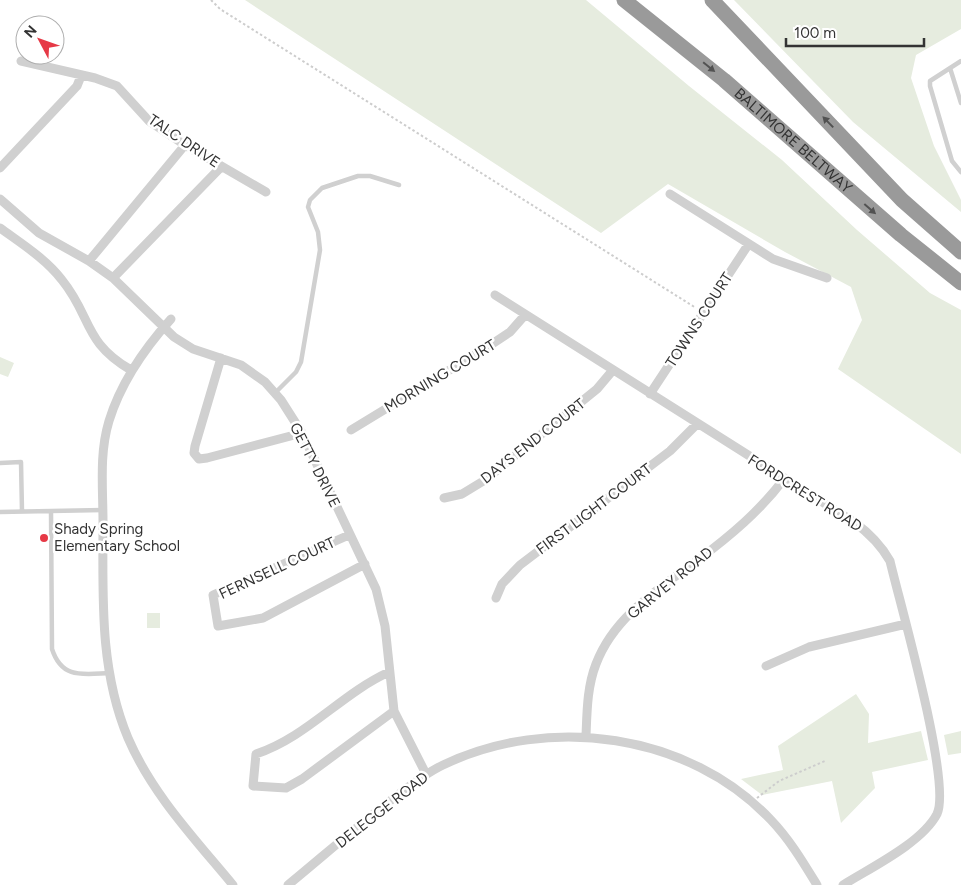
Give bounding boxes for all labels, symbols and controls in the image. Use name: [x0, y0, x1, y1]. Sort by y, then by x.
north arrow: [15, 15, 65, 65]
scale bar: [786, 15, 924, 47]
text: N: [21, 22, 41, 41]
text: 100 m: [794, 24, 836, 42]
one-way arrow: [702, 62, 715, 73]
street label: BALTIMORE BELTWAY: [731, 84, 856, 197]
street label: TALC DRIVE: [145, 110, 223, 172]
one-way arrow: [822, 117, 834, 129]
one-way arrow: [864, 203, 876, 215]
street label: TOWNS COURT: [662, 269, 737, 371]
street label: MORNING COURT: [381, 335, 500, 416]
street label: DAYS END COURT: [477, 394, 589, 487]
street label: GETTY DRIVE: [286, 420, 344, 510]
street label: FORDCREST ROAD: [745, 451, 865, 535]
street label: FIRST LIGHT COURT: [533, 459, 656, 558]
place label: Shady Spring Elementary School: [54, 520, 180, 555]
marker: Shady Spring Elementary School: [38, 532, 50, 544]
street label: FERNSELL COURT: [216, 533, 339, 603]
street label: GARVEY ROAD: [624, 543, 716, 623]
street label: DELEGGE ROAD: [332, 768, 432, 852]

